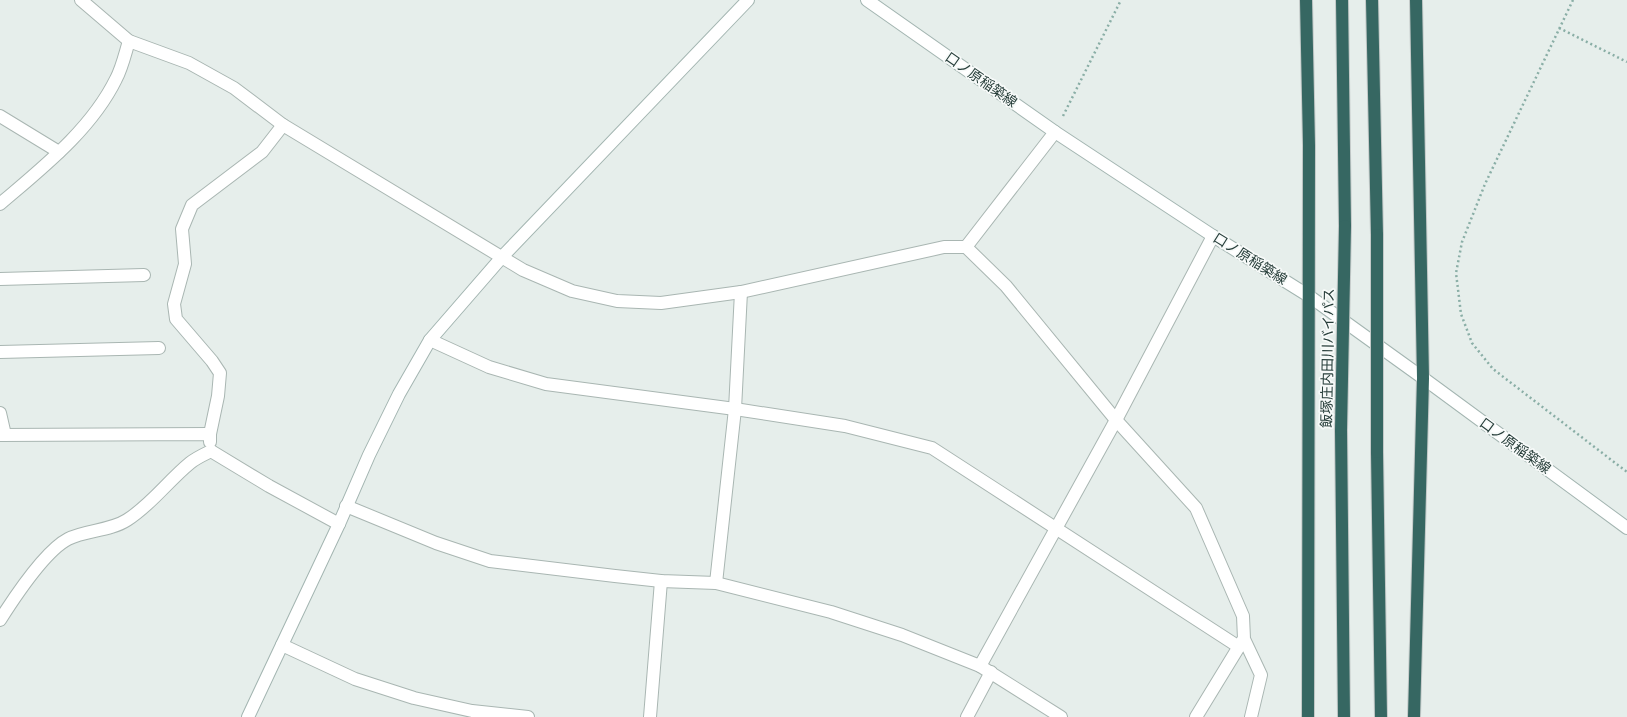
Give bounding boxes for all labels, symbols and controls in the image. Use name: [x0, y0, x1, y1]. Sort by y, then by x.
street label: 口ノ原稲築線: [942, 49, 1020, 111]
street label: 口ノ原稲築線: [1210, 230, 1290, 288]
street label: 飯塚庄内田川バイパス: [1318, 288, 1338, 428]
street label: 口ノ原稲築線: [1476, 414, 1554, 478]

